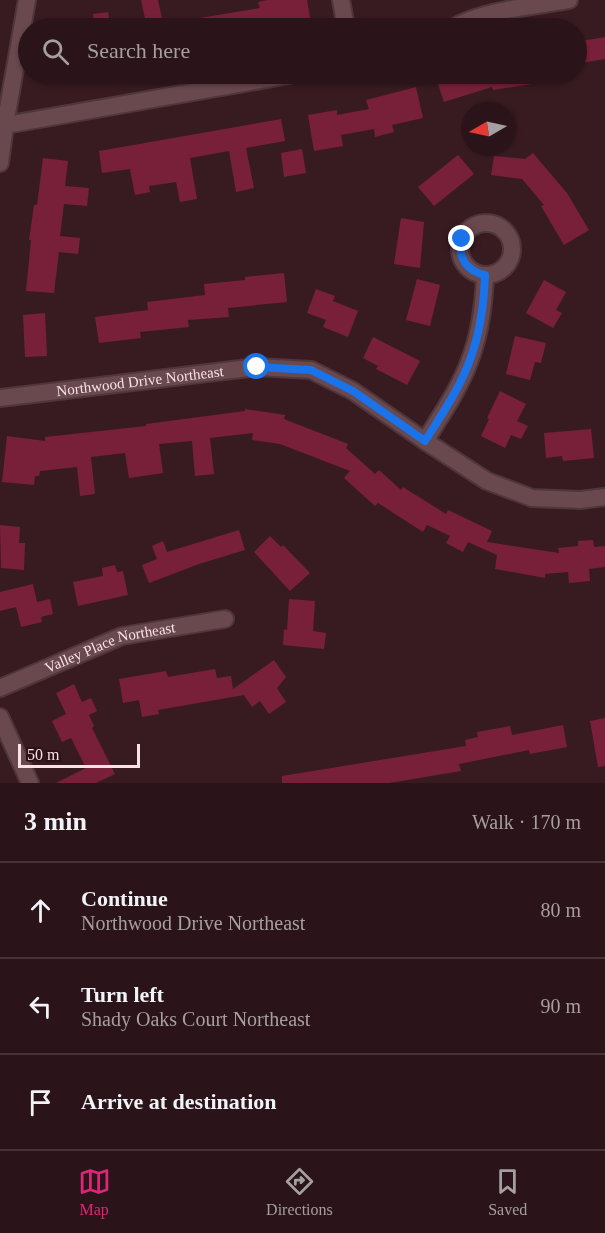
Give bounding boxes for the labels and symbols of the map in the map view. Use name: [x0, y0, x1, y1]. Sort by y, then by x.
north arrow: [461, 102, 515, 156]
route end: [448, 225, 474, 251]
route start: [243, 353, 269, 379]
street label: Northwood Drive Northeast: [55, 363, 225, 399]
street label: Valley Place Northeast: [43, 619, 177, 676]
scale bar: [18, 741, 140, 768]

